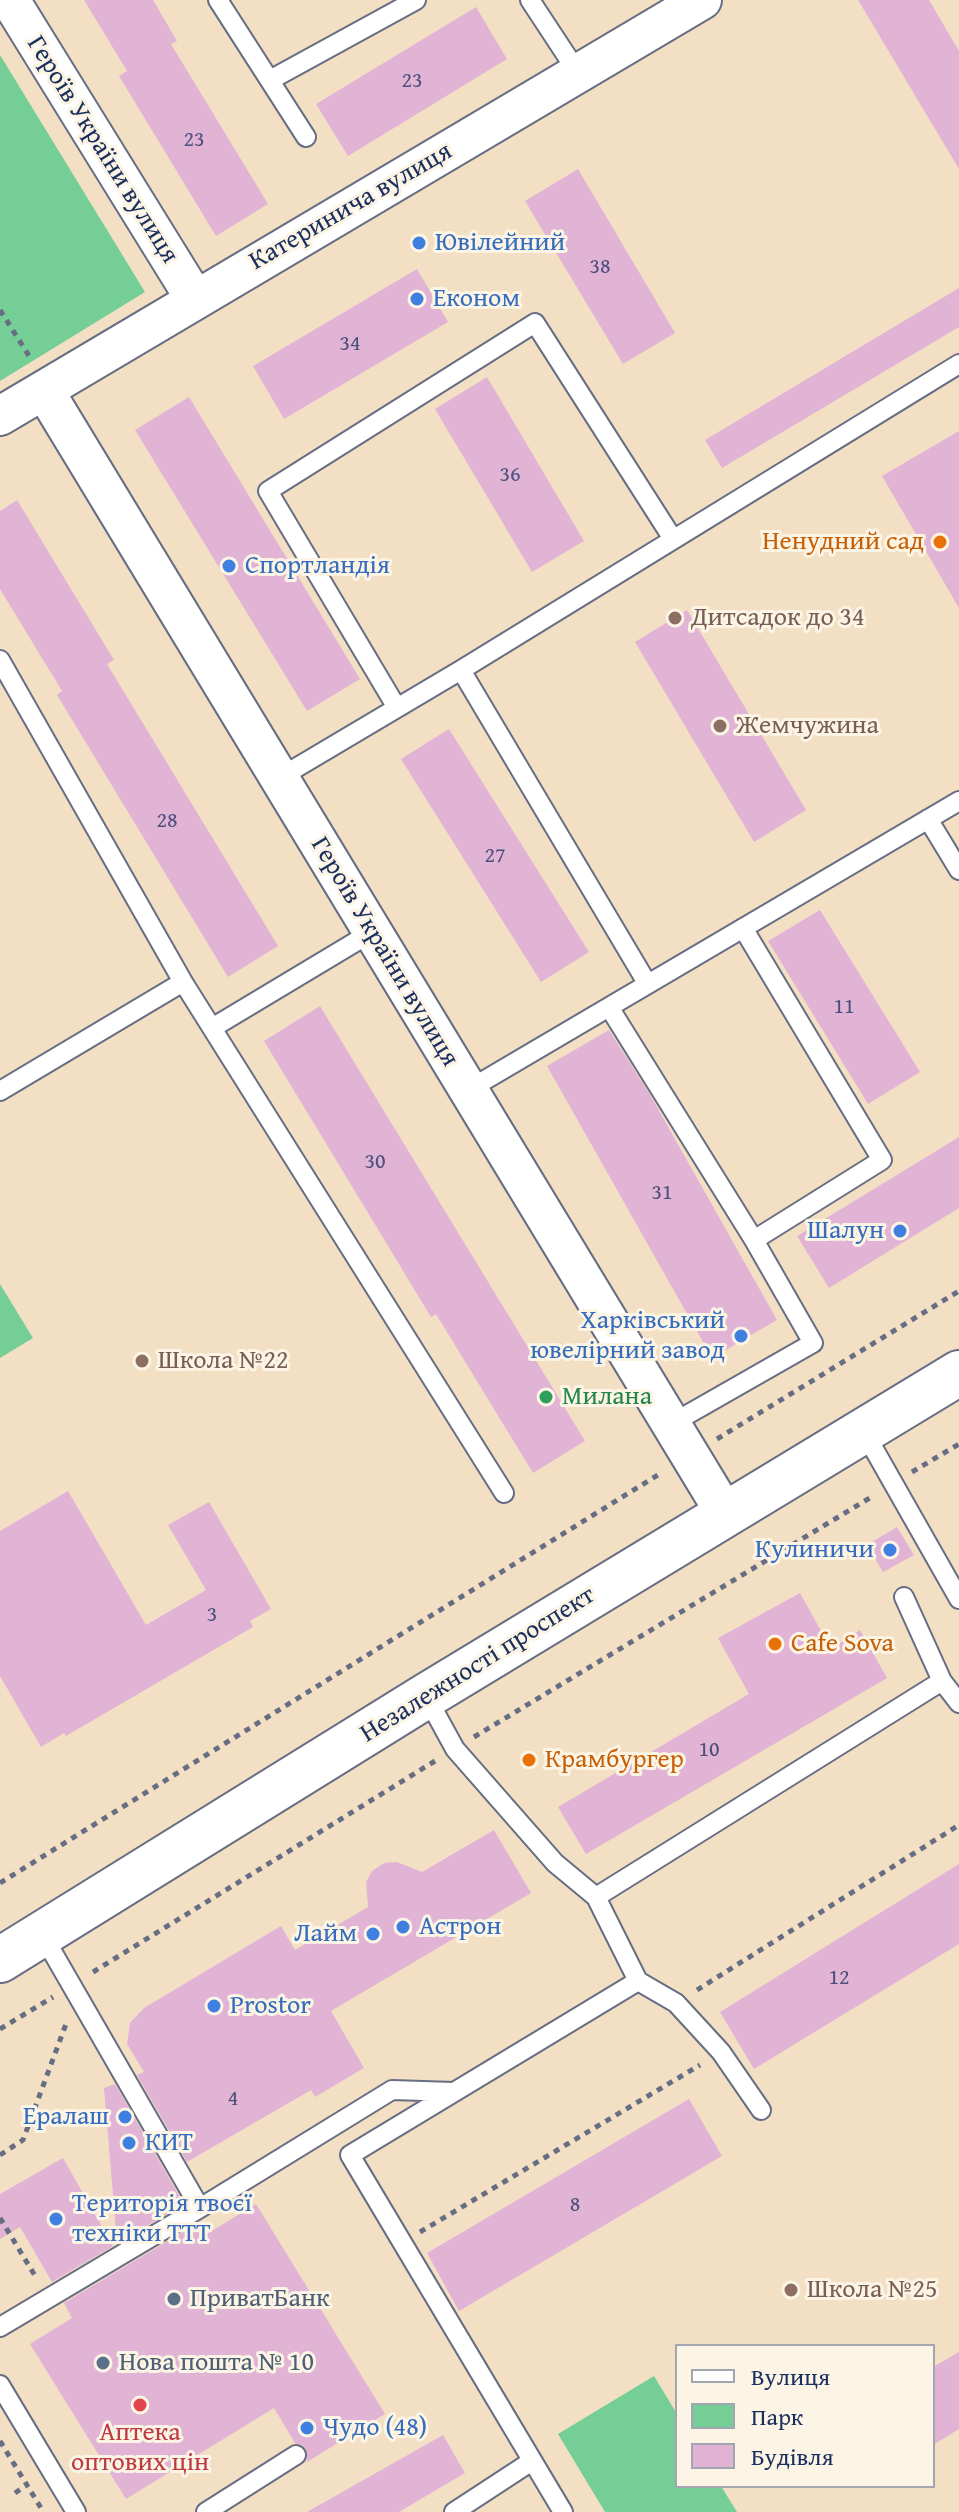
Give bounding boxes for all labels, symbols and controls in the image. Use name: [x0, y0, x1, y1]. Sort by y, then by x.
street label: Героїв України вулиця: [19, 31, 185, 269]
house number: 23: [401, 68, 423, 94]
house number: 23: [183, 127, 205, 153]
street label: Катеринича вулиця: [244, 136, 458, 278]
place label: Ювілейний: [435, 227, 565, 259]
marker: Ювілейний: [410, 234, 428, 252]
house number: 38: [589, 254, 611, 280]
place label: Економ: [433, 283, 520, 315]
marker: Економ: [408, 290, 426, 308]
house number: 34: [339, 331, 361, 357]
house number: 36: [499, 462, 521, 488]
place label: Ненудний сад: [762, 526, 924, 558]
marker: Ненудний сад: [931, 533, 949, 551]
place label: Спортландія: [245, 550, 390, 582]
marker: Спортландія: [220, 557, 238, 575]
place label: Дитсадок до 34: [691, 602, 864, 634]
marker: Дитсадок до 34: [666, 609, 684, 627]
place label: Жемчужина: [736, 710, 879, 742]
marker: Жемчужина: [711, 717, 729, 735]
house number: 28: [156, 808, 178, 834]
street label: Героїв України вулиця: [303, 832, 465, 1072]
house number: 27: [484, 843, 506, 869]
house number: 11: [833, 994, 855, 1020]
house number: 30: [364, 1149, 386, 1175]
house number: 31: [651, 1180, 673, 1206]
place label: Шалун: [807, 1215, 884, 1247]
marker: Шалун: [891, 1222, 909, 1240]
place label: Харківський ювелірний завод: [530, 1305, 725, 1366]
marker: Харківський ювелірний завод: [732, 1327, 750, 1345]
place label: Школа №22: [158, 1345, 289, 1377]
marker: Школа №22: [133, 1352, 151, 1370]
place label: Милана: [562, 1381, 652, 1413]
marker: Милана: [537, 1388, 555, 1406]
place label: Кулиничи: [755, 1534, 874, 1566]
marker: Кулиничи: [881, 1541, 899, 1559]
street label: Незалежності проспект: [355, 1580, 601, 1750]
house number: 3: [207, 1602, 217, 1628]
place label: Cafe Sova: [791, 1628, 894, 1660]
marker: Cafe Sova: [766, 1635, 784, 1653]
house number: 10: [698, 1737, 720, 1763]
place label: Крамбургер: [545, 1744, 684, 1776]
marker: Крамбургер: [520, 1751, 538, 1769]
place label: Астрон: [419, 1911, 501, 1943]
place label: Лайм: [294, 1918, 357, 1950]
marker: Астрон: [394, 1918, 412, 1936]
marker: Лайм: [364, 1925, 382, 1943]
house number: 12: [828, 1965, 850, 1991]
place label: Prostor: [230, 1990, 311, 2022]
marker: Prostor: [205, 1997, 223, 2015]
house number: 4: [228, 2086, 238, 2112]
place label: Ералаш: [23, 2101, 109, 2133]
marker: Ералаш: [116, 2108, 134, 2126]
place label: КИТ: [145, 2127, 193, 2159]
marker: КИТ: [120, 2134, 138, 2152]
place label: Територія твоєї техніки ТТТ: [72, 2188, 252, 2250]
house number: 8: [570, 2192, 580, 2218]
marker: Територія твоєї техніки ТТТ: [47, 2210, 65, 2228]
place label: Школа №25: [807, 2274, 938, 2306]
marker: Школа №25: [782, 2281, 800, 2299]
place label: ПриватБанк: [190, 2283, 330, 2315]
marker: ПриватБанк: [165, 2290, 183, 2308]
legend: [675, 2344, 935, 2488]
place label: Нова пошта № 10: [119, 2347, 314, 2379]
marker: Нова пошта № 10: [94, 2354, 112, 2372]
text: Вулиця: [751, 2359, 830, 2394]
marker: Аптека оптових цін: [131, 2396, 149, 2414]
text: Парк: [751, 2399, 803, 2434]
place label: Чудо (48): [323, 2412, 427, 2444]
place label: Аптека оптових цін: [71, 2417, 209, 2478]
marker: Чудо (48): [298, 2419, 316, 2437]
text: Будівля: [751, 2439, 834, 2474]

